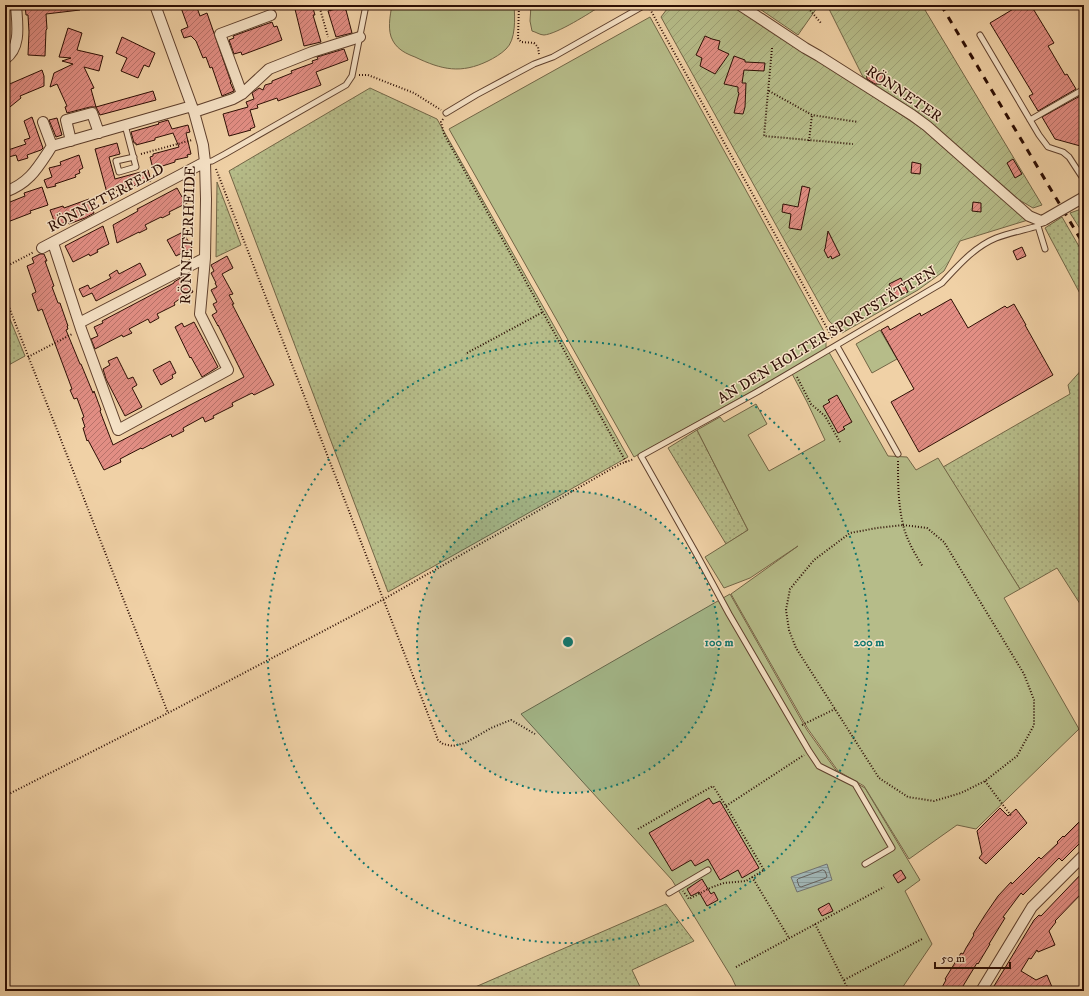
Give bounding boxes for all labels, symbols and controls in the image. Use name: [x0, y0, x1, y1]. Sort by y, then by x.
street label: RÖNNETER: [862, 62, 946, 126]
street label: RÖNNETERFELD: [44, 159, 168, 237]
street label: RÖNNETERHEIDE: [176, 165, 200, 305]
street label: AN DEN HOLTER SPORTSTÄTTEN: [714, 262, 940, 408]
centre of rings: [561, 635, 575, 649]
text: 100 m: [705, 635, 733, 650]
text: 200 m: [854, 635, 884, 650]
scale bar: [935, 944, 1010, 970]
text: 50 m: [941, 951, 965, 966]

